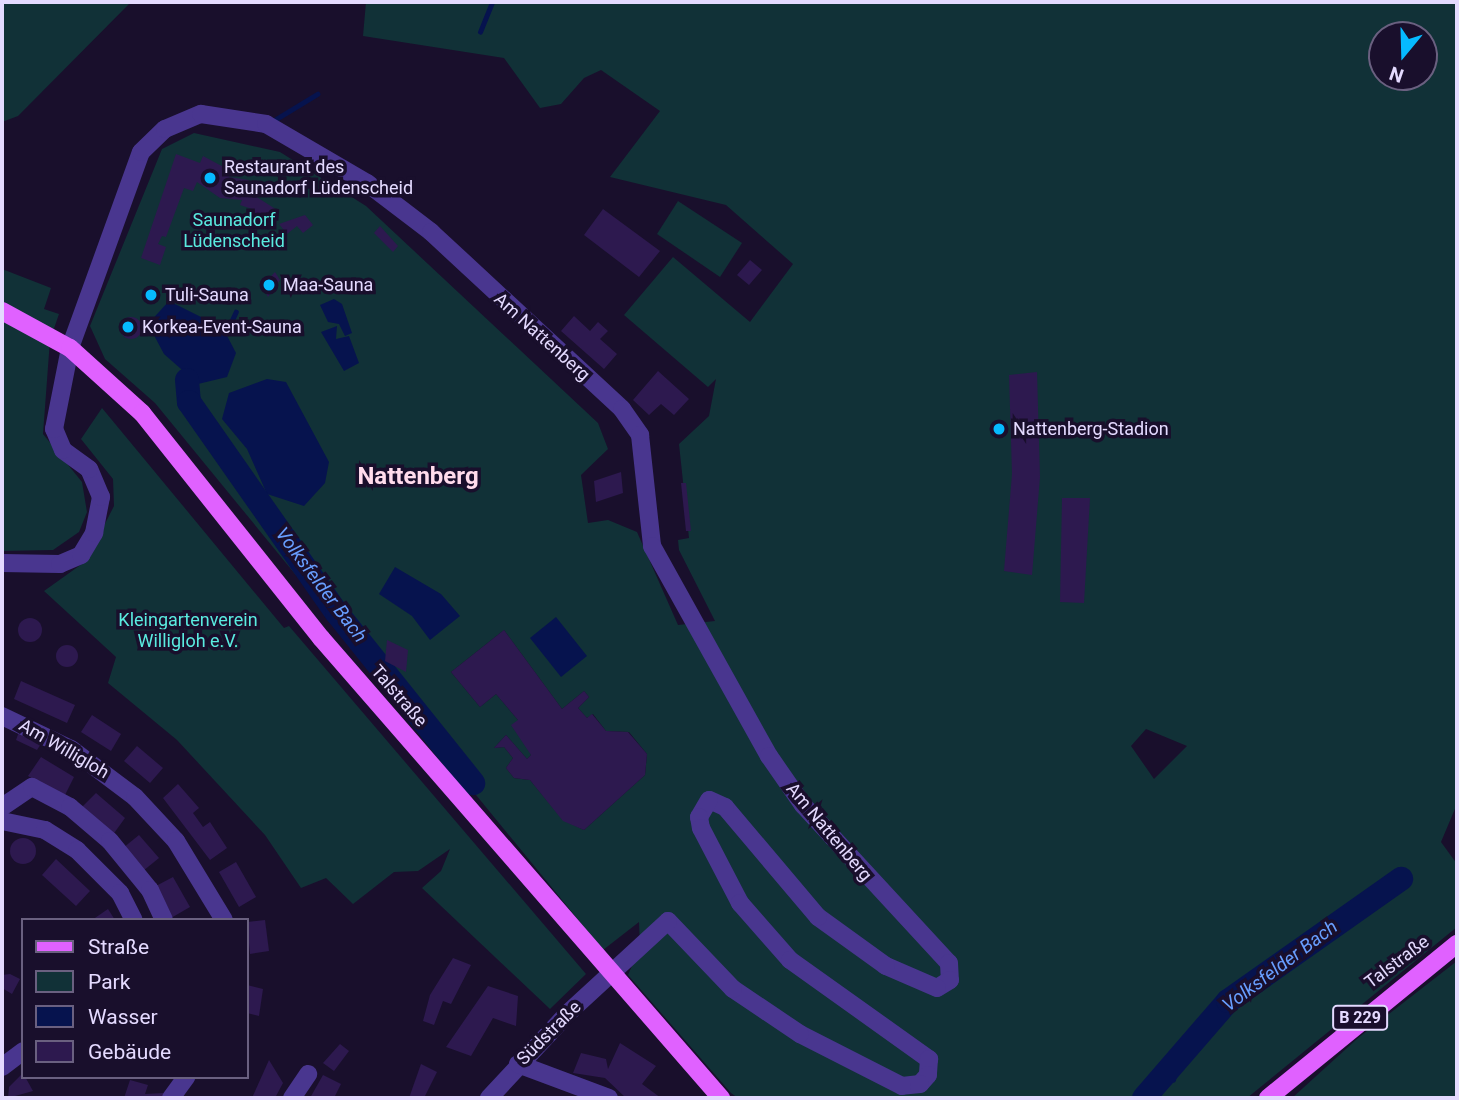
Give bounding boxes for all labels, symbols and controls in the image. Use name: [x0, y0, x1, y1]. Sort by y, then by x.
north arrow: [1368, 21, 1438, 91]
text: N: [1387, 61, 1407, 87]
place label: Restaurant des Saunadorf Lüdenscheid: [224, 157, 413, 200]
marker: Restaurant des Saunadorf Lüdenscheid: [202, 170, 218, 186]
park label: Saunadorf Lüdenscheid: [183, 210, 285, 252]
place label: Maa-Sauna: [283, 274, 373, 296]
marker: Maa-Sauna: [261, 277, 277, 293]
place label: Tuli-Sauna: [165, 284, 249, 306]
marker: Tuli-Sauna: [143, 287, 159, 303]
street label: Am Nattenberg: [490, 288, 594, 386]
place label: Korkea-Event-Sauna: [142, 316, 302, 338]
marker: Korkea-Event-Sauna: [120, 319, 136, 335]
place label: Nattenberg-Stadion: [1013, 418, 1169, 440]
marker: Nattenberg-Stadion: [991, 421, 1007, 437]
district label: Nattenberg: [357, 463, 479, 491]
water label: Volksfelder Bach: [270, 523, 372, 647]
park label: Kleingartenverein Willigloh e.V.: [118, 610, 258, 652]
street label: Talstraße: [366, 661, 432, 731]
street label: Am Willigloh: [15, 715, 113, 783]
street label: Am Nattenberg: [782, 778, 876, 886]
water label: Volksfelder Bach: [1218, 915, 1342, 1017]
legend: [21, 918, 248, 1079]
street label: Talstraße: [1361, 931, 1433, 993]
text: Straße: [88, 935, 149, 959]
text: Park: [88, 970, 130, 994]
street label: Südstraße: [512, 996, 586, 1070]
text: Wasser: [88, 1005, 158, 1029]
road number: B 229: [1332, 1006, 1388, 1030]
text: Gebäude: [88, 1040, 171, 1064]

